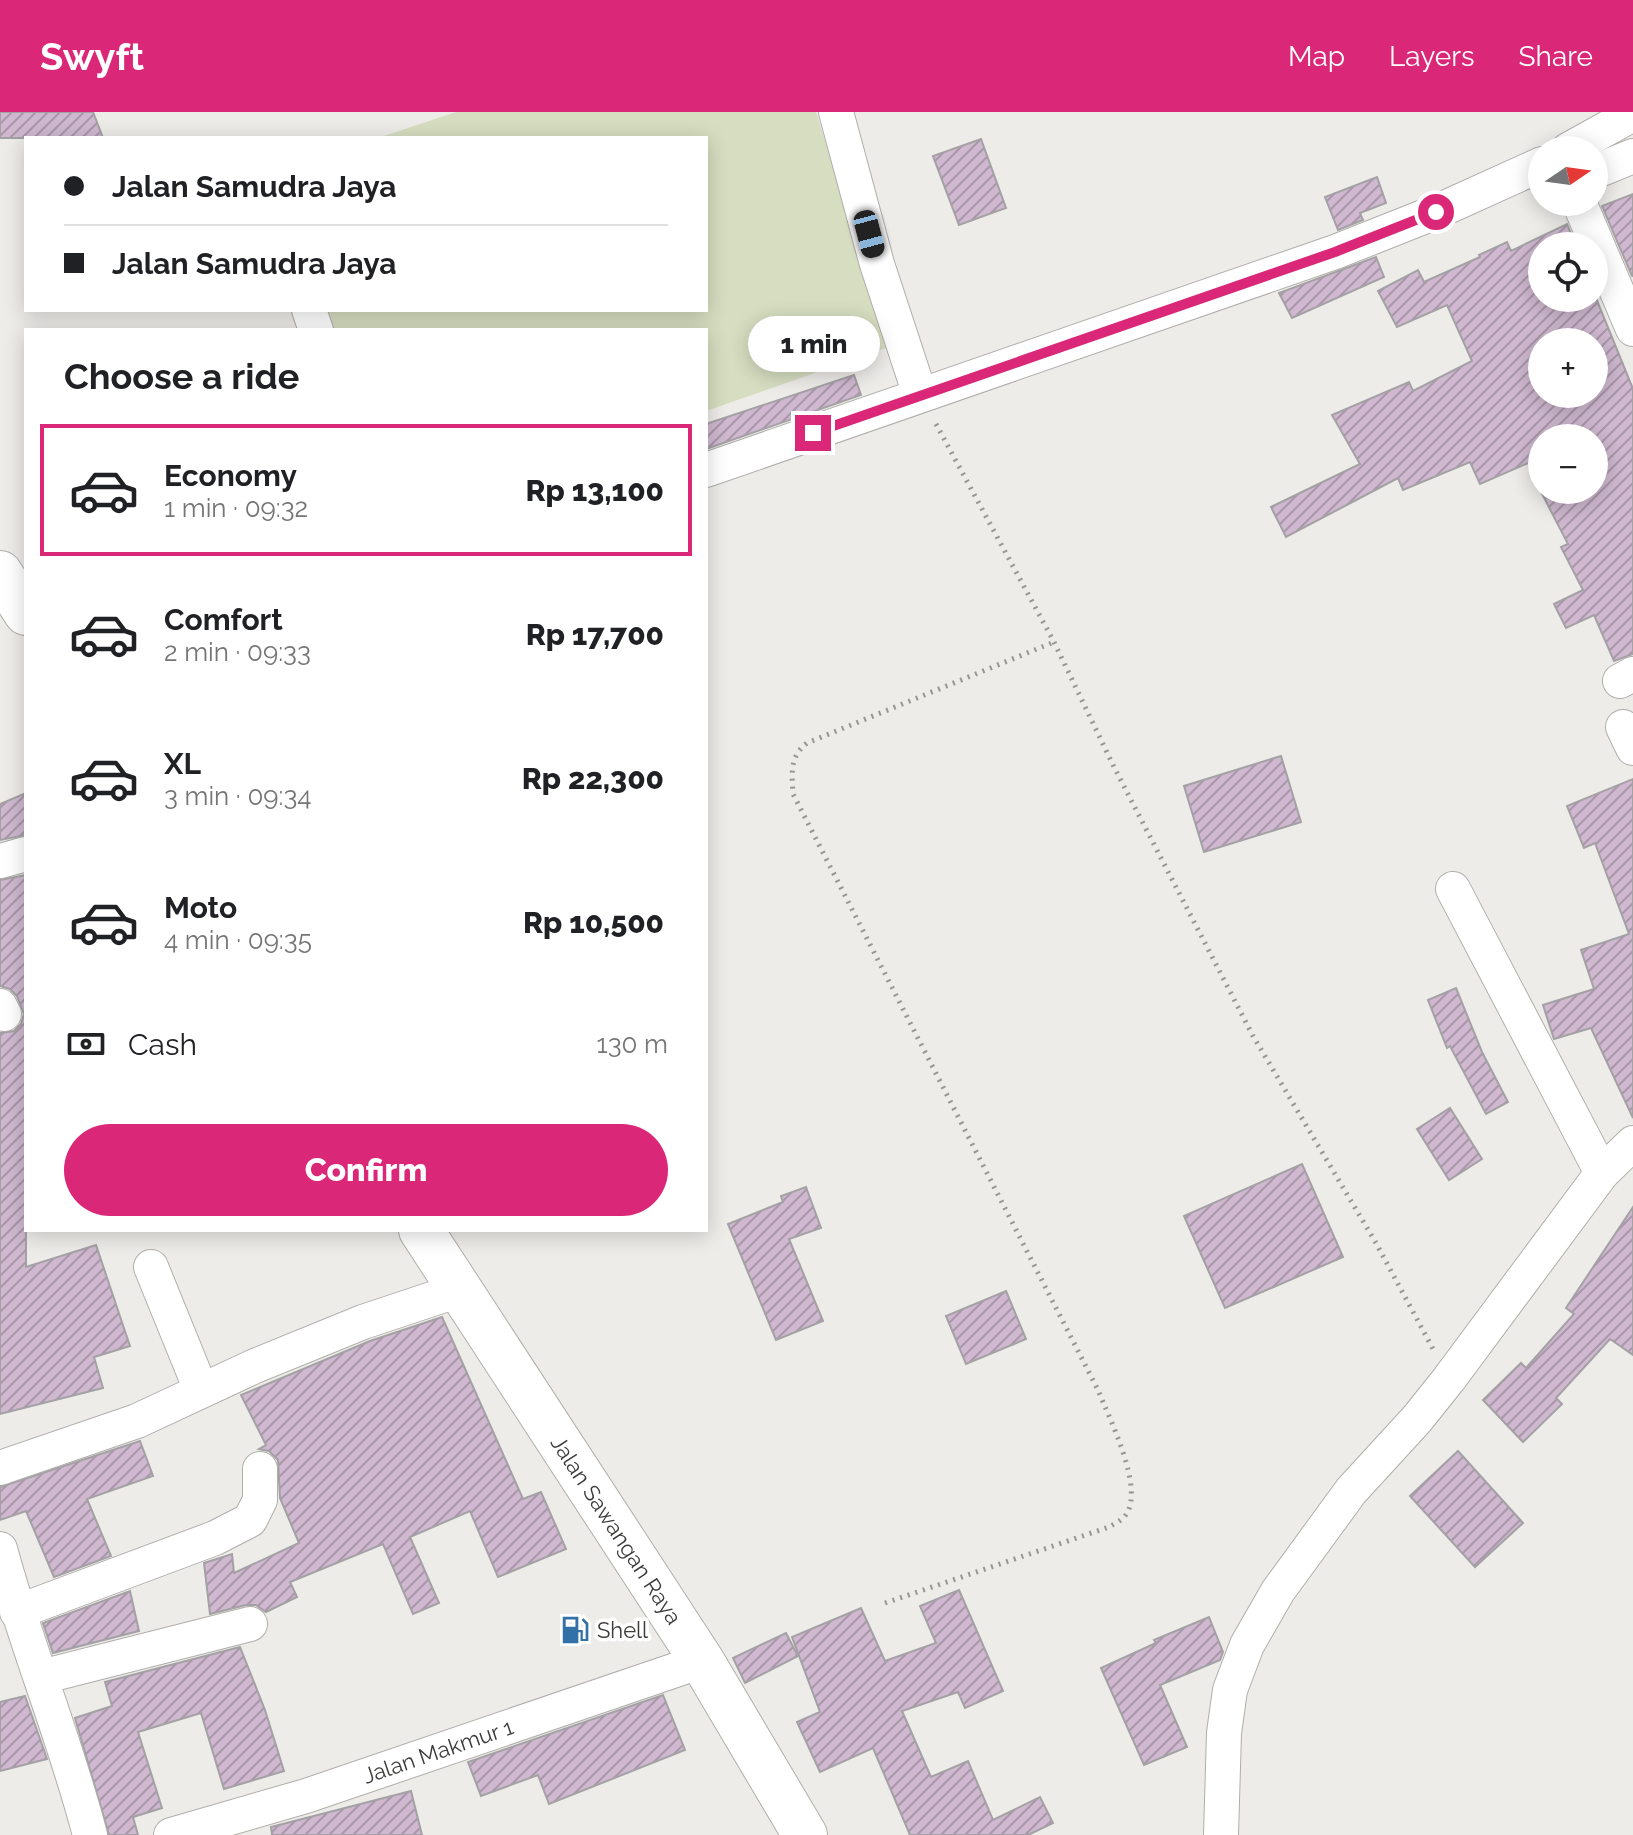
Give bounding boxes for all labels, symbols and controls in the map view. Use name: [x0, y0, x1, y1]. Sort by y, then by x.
text: Swyft: [40, 34, 144, 79]
text: Map: [1288, 40, 1345, 73]
text: Layers: [1389, 40, 1475, 73]
text: Share: [1519, 40, 1593, 73]
north arrow: [1528, 136, 1608, 216]
map controls: [1528, 136, 1608, 504]
text: Jalan Samudra Jaya: [112, 169, 397, 204]
route start: [1418, 194, 1454, 230]
car: [851, 208, 887, 260]
button: locate: [1528, 232, 1608, 312]
text: Jalan Samudra Jaya: [112, 246, 397, 281]
callout: 1 min: [747, 317, 879, 373]
button: +: [1528, 328, 1608, 408]
text: 1 min: [781, 329, 847, 359]
text: Choose a ride: [64, 355, 299, 397]
route end: [795, 415, 831, 451]
button: −: [1528, 424, 1608, 504]
icon: car: [68, 454, 140, 526]
text: Economy: [164, 458, 297, 493]
text: Rp 13,100: [526, 473, 664, 508]
text: 1 min · 09:32: [164, 493, 308, 523]
icon: car: [68, 598, 140, 670]
text: Comfort: [164, 602, 283, 637]
text: Rp 17,700: [526, 617, 664, 652]
text: 2 min · 09:33: [164, 637, 311, 667]
icon: car: [68, 742, 140, 814]
text: XL: [164, 746, 201, 781]
text: Rp 22,300: [522, 761, 664, 796]
text: 3 min · 09:34: [164, 781, 312, 811]
icon: car: [68, 886, 140, 958]
text: Moto: [164, 890, 237, 925]
text: Rp 10,500: [523, 905, 664, 940]
text: 4 min · 09:35: [164, 925, 312, 955]
icon: cash: [64, 1022, 108, 1066]
text: Cash: [128, 1027, 197, 1062]
text: 130 m: [597, 1029, 668, 1059]
button: Confirm: [64, 1124, 668, 1216]
street label: Jalan Sawangan Raya: [546, 1431, 687, 1629]
fuel station icon: Shell: [560, 1615, 590, 1645]
place label: Shell: [597, 1617, 648, 1643]
street label: Jalan Makmur 1: [359, 1713, 517, 1789]

